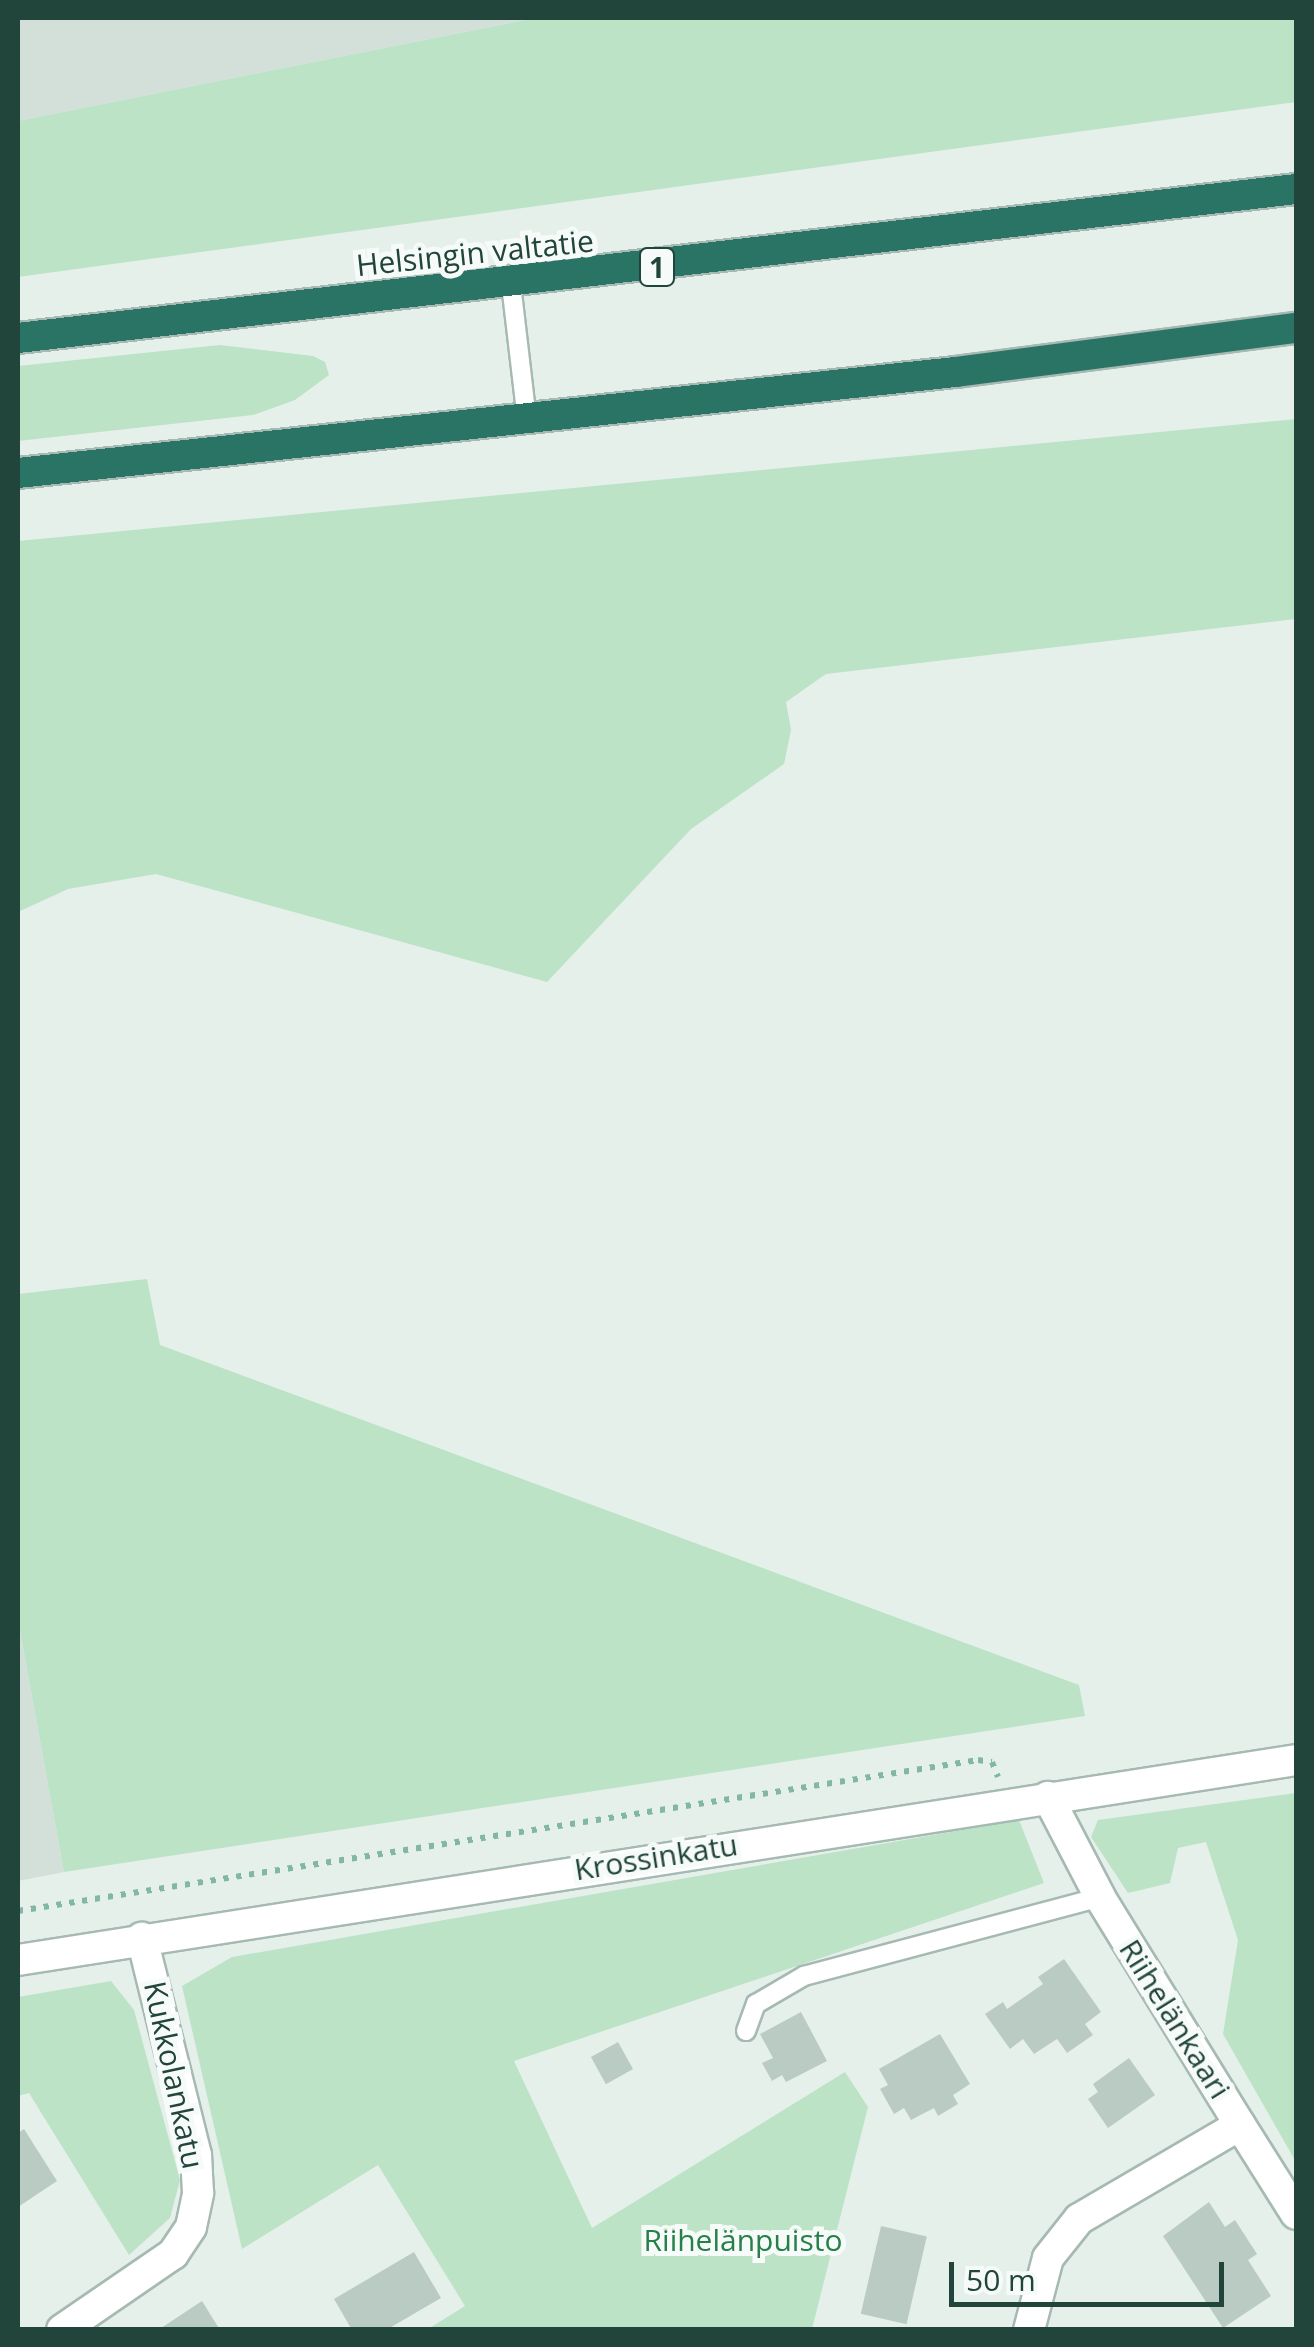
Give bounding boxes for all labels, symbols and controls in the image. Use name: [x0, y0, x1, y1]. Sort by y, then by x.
street label: Helsingin valtatie: [354, 223, 596, 283]
road number: 1: [637, 244, 677, 290]
street label: Krossinkatu: [572, 1826, 740, 1888]
street label: Riihelänkaari: [1112, 1933, 1238, 2105]
street label: Kukkolankatu: [137, 1978, 211, 2172]
park label: Riihelänpuisto: [644, 2222, 842, 2258]
scale bar: [954, 2242, 1229, 2304]
text: 50 m: [966, 2259, 1036, 2300]

